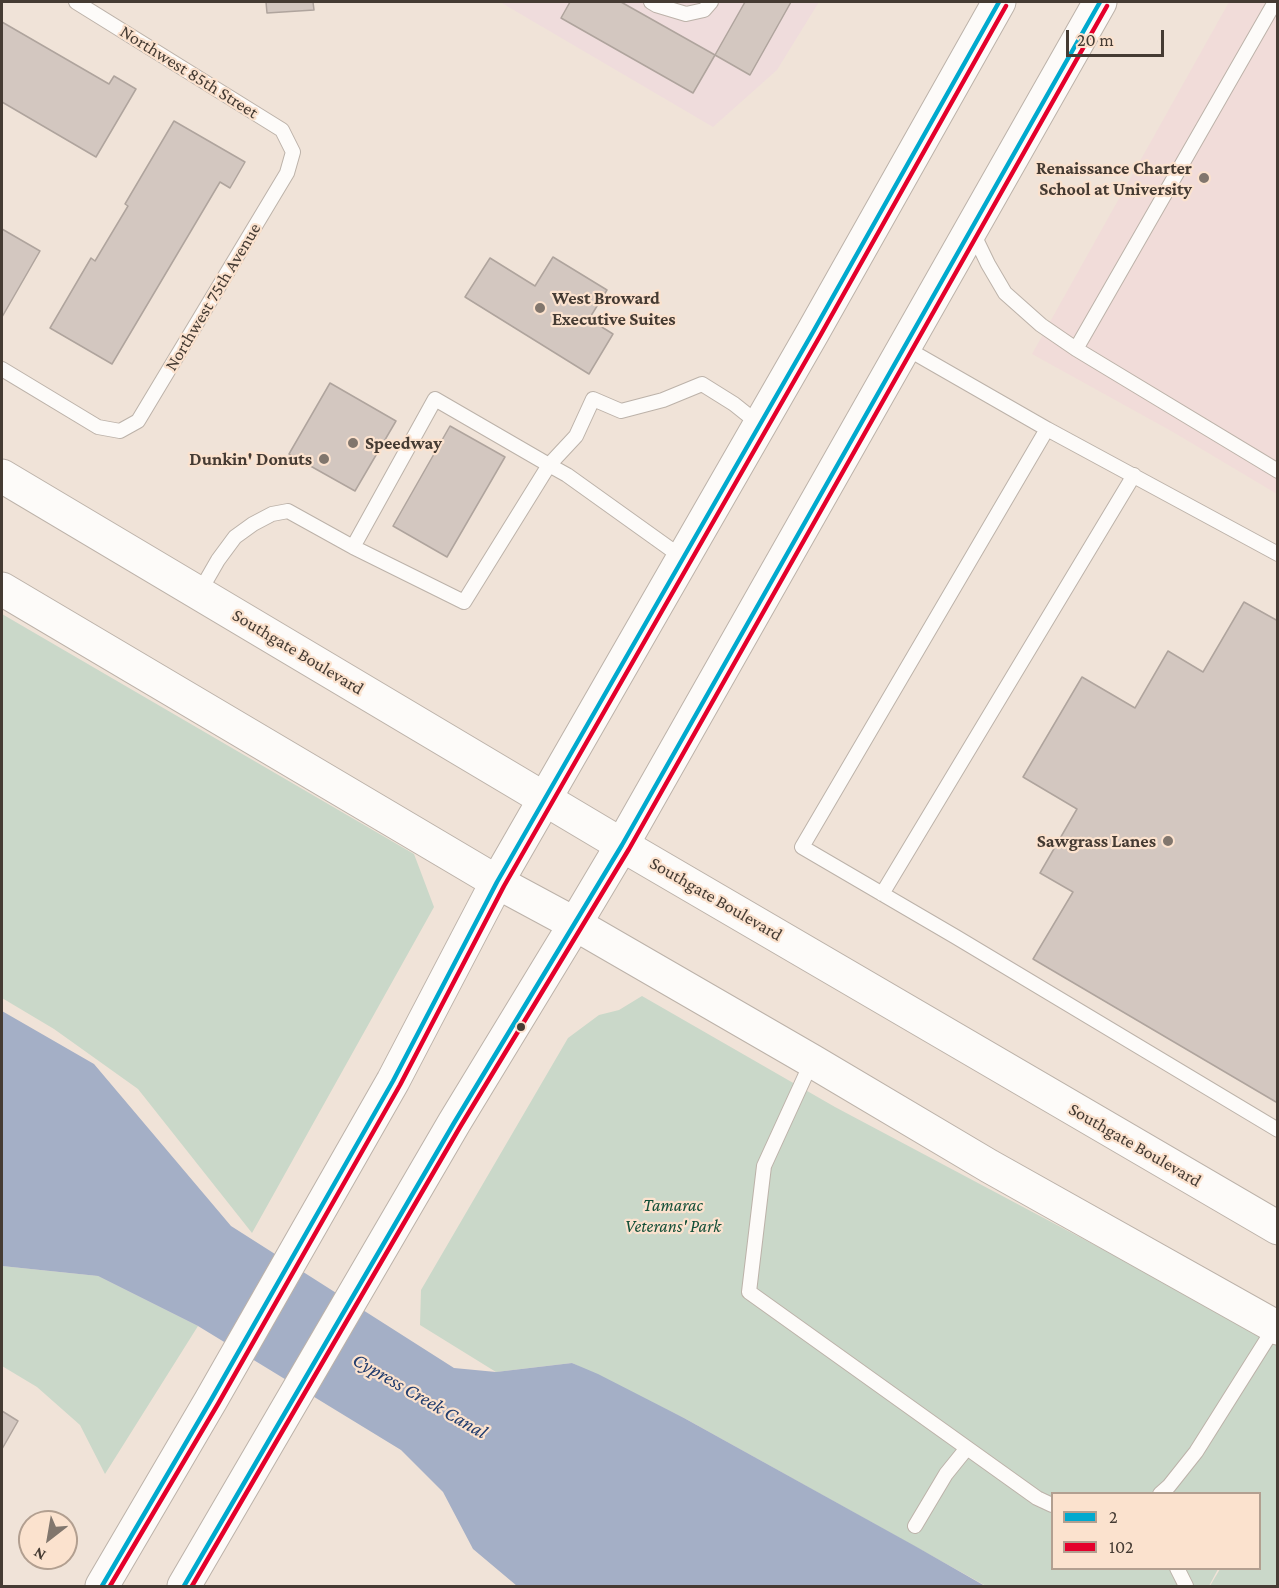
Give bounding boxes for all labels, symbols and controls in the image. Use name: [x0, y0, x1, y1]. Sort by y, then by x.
scale bar: [1069, 18, 1166, 56]
street label: Northwest 85th Street: [116, 21, 262, 123]
text: 20 m: [1077, 30, 1114, 50]
place label: Renaissance Charter School at University: [1036, 157, 1192, 200]
marker: Renaissance Charter School at University: [1197, 171, 1211, 185]
street label: Northwest 75th Avenue: [160, 219, 266, 375]
place label: West Broward Executive Suites: [552, 287, 676, 330]
marker: West Broward Executive Suites: [533, 301, 547, 315]
place label: Speedway: [365, 432, 442, 454]
marker: Speedway: [346, 436, 360, 450]
place label: Dunkin' Donuts: [189, 448, 312, 470]
marker: Dunkin' Donuts: [317, 452, 331, 466]
street label: Southgate Boulevard: [228, 604, 368, 700]
place label: Sawgrass Lanes: [1037, 830, 1156, 852]
marker: Sawgrass Lanes: [1161, 834, 1175, 848]
street label: Southgate Boulevard: [646, 852, 786, 946]
unlabelled marker: [515, 1021, 527, 1033]
street label: Southgate Boulevard: [1065, 1098, 1205, 1192]
park label: Tamarac Veterans' Park: [625, 1194, 721, 1236]
water label: Cypress Creek Canal: [348, 1348, 492, 1444]
legend: [1051, 1492, 1261, 1570]
text: 2: [1109, 1507, 1118, 1527]
north arrow: [18, 1510, 78, 1570]
text: 102: [1109, 1537, 1134, 1557]
text: N: [30, 1544, 49, 1564]

